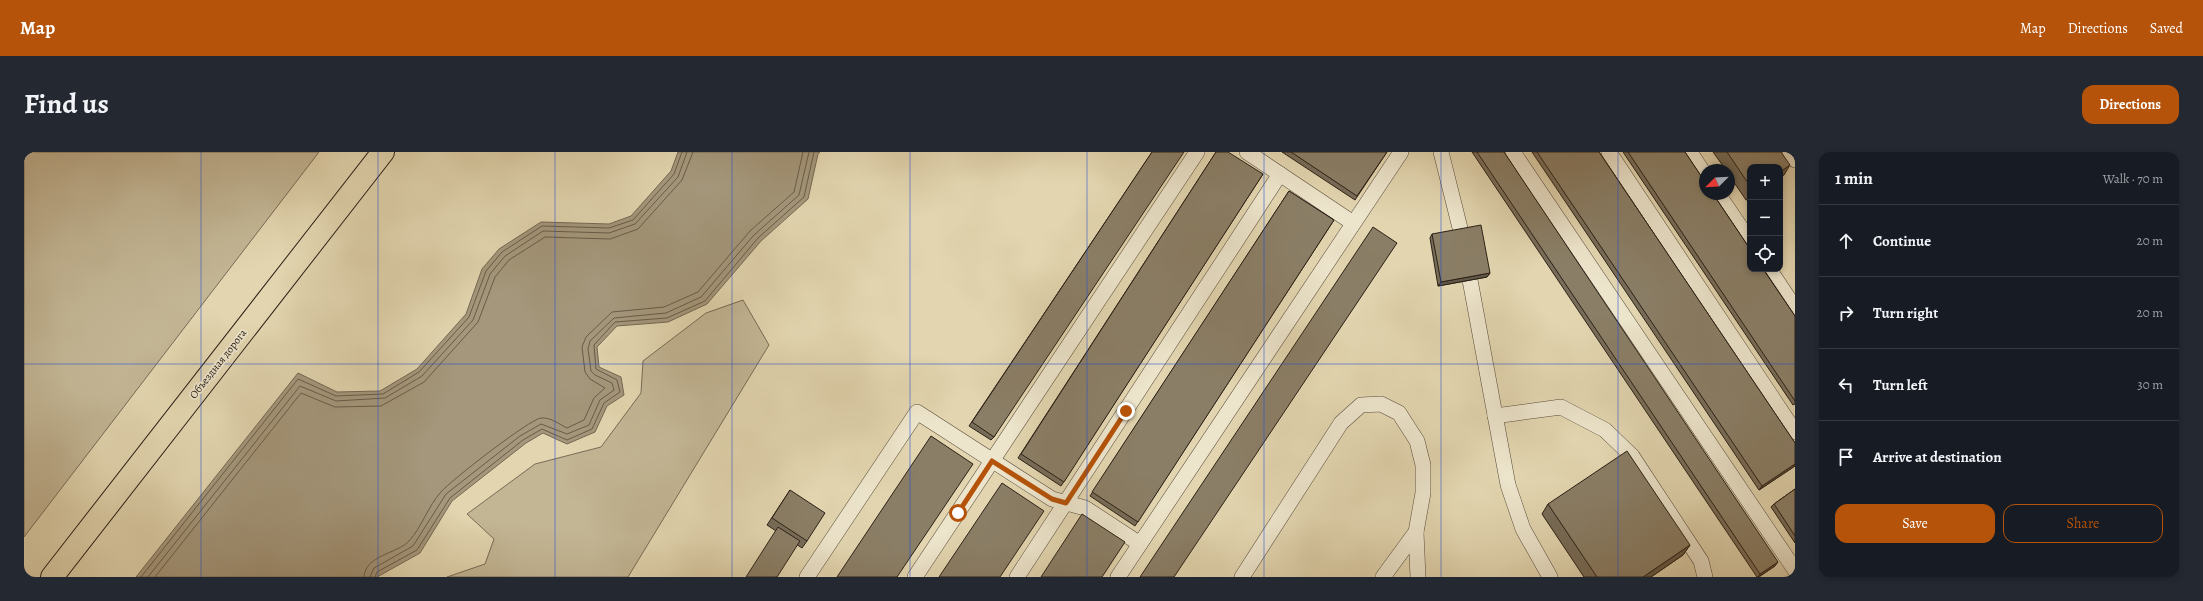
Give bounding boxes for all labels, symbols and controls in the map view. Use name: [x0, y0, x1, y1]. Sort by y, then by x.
text: Map: [20, 15, 55, 41]
text: Map: [2020, 19, 2046, 38]
text: Directions: [2068, 19, 2128, 38]
text: Saved: [2150, 19, 2183, 38]
text: Find us: [24, 85, 109, 123]
button: Directions: [2082, 85, 2179, 124]
north arrow: [1699, 164, 1735, 200]
map controls: [1747, 164, 1783, 272]
button: +: [1747, 164, 1783, 200]
text: 1 min: [1835, 167, 1873, 190]
text: Walk · 70 m: [2103, 170, 2163, 187]
button: −: [1747, 200, 1783, 236]
icon: ahead: [1835, 230, 1857, 252]
text: Continue: [1873, 231, 1931, 251]
text: 20 m: [2137, 232, 2163, 249]
button: locate: [1747, 236, 1783, 272]
icon: right: [1835, 302, 1857, 324]
text: Turn right: [1873, 303, 1938, 323]
text: 20 m: [2137, 304, 2163, 321]
street label: Объездная дорога: [186, 325, 251, 402]
icon: left: [1835, 374, 1857, 396]
text: Turn left: [1873, 375, 1928, 395]
text: 30 m: [2137, 376, 2163, 393]
route end: [1117, 402, 1135, 420]
icon: arrive: [1835, 446, 1857, 468]
text: Arrive at destination: [1873, 447, 2002, 467]
route start: [949, 504, 967, 522]
button: Save: [1835, 504, 1995, 543]
button: Share: [2003, 504, 2163, 543]

